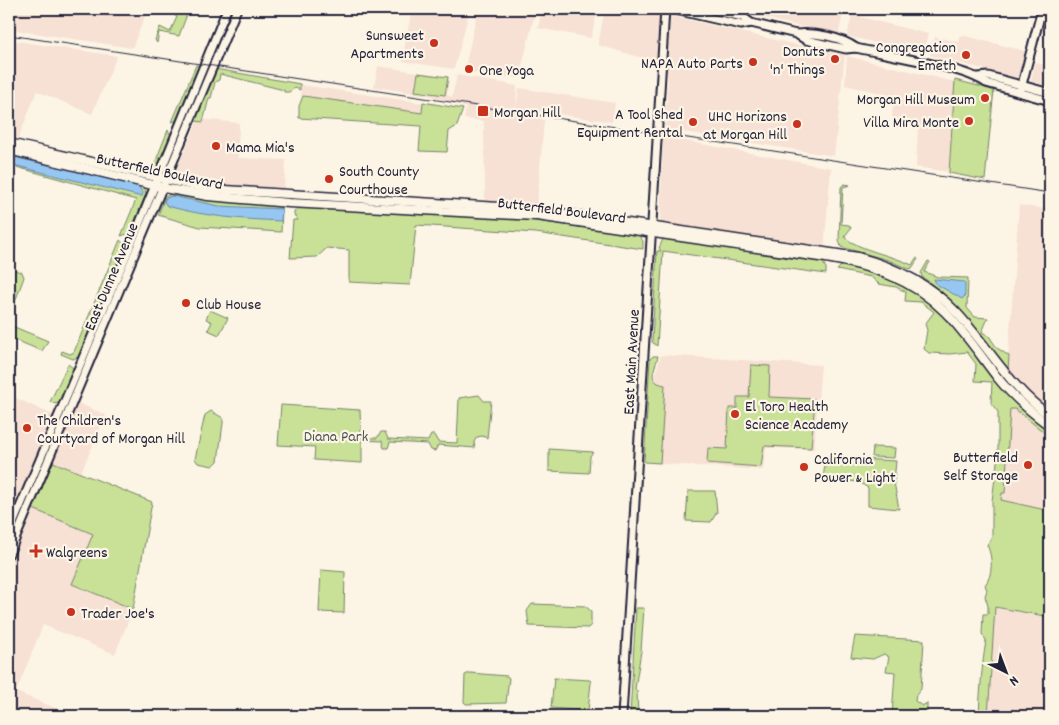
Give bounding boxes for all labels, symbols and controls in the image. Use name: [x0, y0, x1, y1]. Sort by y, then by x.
place label: Sunsweet Apartments: [350, 25, 424, 66]
marker: Sunsweet Apartments: [428, 37, 440, 49]
place label: Congregation Emeth: [876, 37, 956, 78]
place label: Donuts 'n' Things: [770, 41, 825, 82]
marker: Congregation Emeth: [960, 49, 972, 61]
place label: NAPA Auto Parts: [641, 53, 743, 76]
marker: Donuts 'n' Things: [829, 53, 841, 65]
marker: NAPA Auto Parts: [747, 56, 759, 68]
place label: One Yoga: [479, 60, 534, 83]
marker: One Yoga: [463, 63, 475, 75]
place label: Morgan Hill Museum: [857, 89, 975, 112]
marker: Morgan Hill Museum: [979, 92, 991, 104]
place label: Morgan Hill: [494, 102, 561, 125]
marker: Morgan Hill: [476, 104, 490, 118]
place label: A Tool Shed Equipment Rental: [577, 104, 683, 145]
place label: UHC Horizons at Morgan Hill: [703, 106, 787, 147]
place label: Villa Mira Monte: [863, 112, 959, 135]
marker: Villa Mira Monte: [963, 115, 975, 127]
marker: A Tool Shed Equipment Rental: [687, 116, 699, 128]
marker: UHC Horizons at Morgan Hill: [791, 118, 803, 130]
place label: Mama Mia's: [226, 137, 295, 160]
marker: Mama Mia's: [210, 140, 222, 152]
street label: Butterfield Boulevard: [94, 148, 225, 197]
place label: South County Courthouse: [339, 161, 419, 202]
marker: South County Courthouse: [323, 173, 335, 185]
street label: Butterfield Boulevard: [496, 192, 627, 231]
street label: East Dunne Avenue: [79, 219, 145, 335]
place label: Club House: [196, 294, 261, 317]
marker: Club House: [180, 297, 192, 309]
street label: East Main Avenue: [618, 309, 647, 416]
place label: El Toro Health Science Academy: [745, 396, 848, 437]
marker: El Toro Health Science Academy: [729, 408, 741, 420]
place label: The Children's Courtyard of Morgan Hill: [37, 410, 185, 451]
marker: The Children's Courtyard of Morgan Hill: [21, 422, 33, 434]
park label: Diana Park: [304, 426, 368, 449]
place label: Butterfield Self Storage: [943, 447, 1018, 488]
place label: California Power & Light: [814, 449, 896, 490]
marker: Butterfield Self Storage: [1022, 459, 1034, 471]
marker: California Power & Light: [798, 461, 810, 473]
place label: Walgreens: [46, 542, 108, 565]
marker: Walgreens: [30, 545, 42, 557]
place label: Trader Joe's: [81, 603, 155, 626]
marker: Trader Joe's: [65, 606, 77, 618]
north arrow: [982, 648, 1032, 698]
text: N: [1004, 670, 1023, 690]

